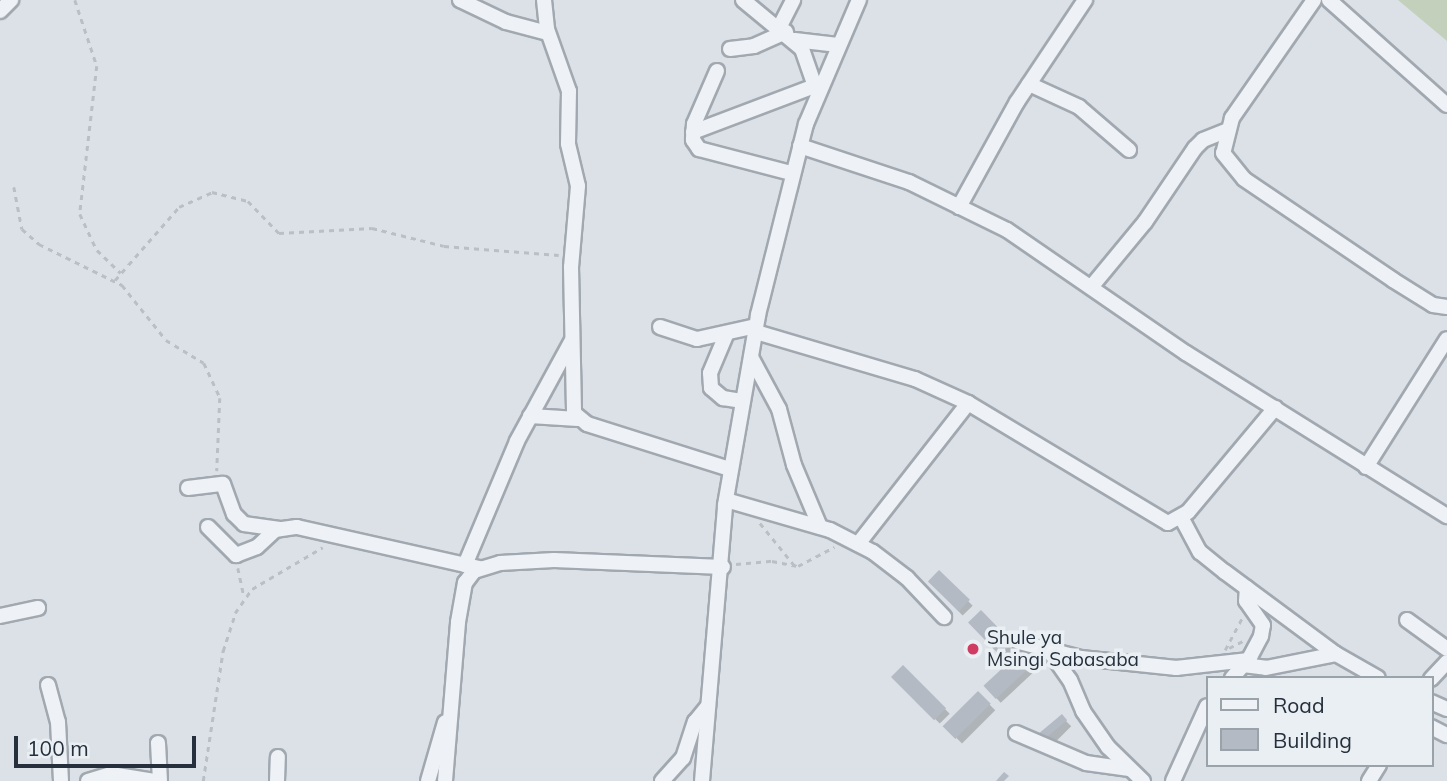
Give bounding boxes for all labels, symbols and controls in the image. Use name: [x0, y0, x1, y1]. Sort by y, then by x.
place label: Shule ya Msingi Sabasaba: [987, 627, 1139, 671]
marker: Shule ya Msingi Sabasaba: [965, 641, 981, 657]
legend: [1206, 676, 1433, 767]
text: Road: [1273, 692, 1324, 718]
scale bar: [18, 722, 200, 766]
text: Building: [1273, 727, 1352, 753]
text: 100 m: [27, 735, 89, 761]

